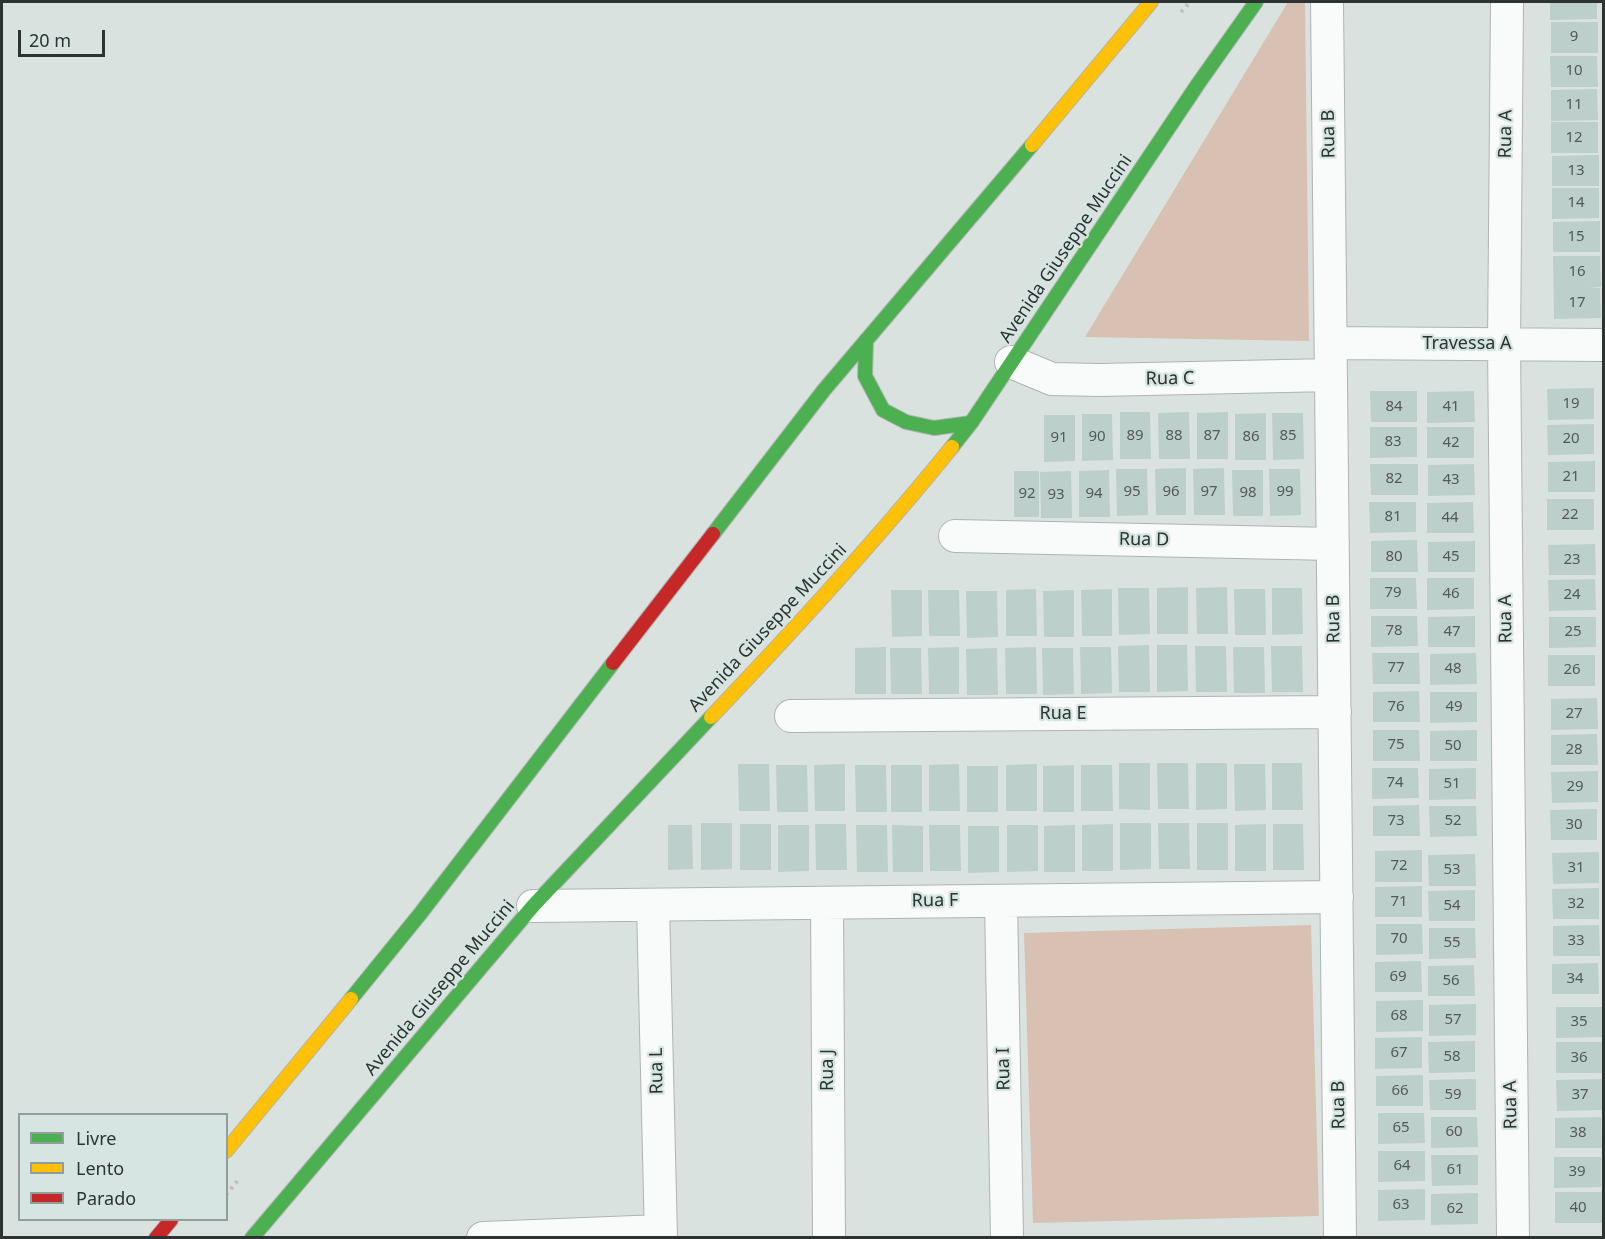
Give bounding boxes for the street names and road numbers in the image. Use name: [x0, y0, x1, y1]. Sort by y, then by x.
street label: Rua B: [1318, 109, 1340, 159]
street label: Rua A: [1495, 110, 1517, 158]
street label: Avenida Giuseppe Muccini: [995, 151, 1137, 347]
street label: Travessa A: [1422, 333, 1512, 355]
street label: Rua C: [1146, 368, 1194, 390]
street label: Rua D: [1119, 529, 1169, 551]
street label: Avenida Giuseppe Muccini: [684, 539, 852, 717]
street label: Rua B: [1323, 594, 1345, 644]
street label: Rua A: [1495, 595, 1517, 643]
street label: Rua E: [1039, 703, 1087, 725]
street label: Rua F: [912, 890, 958, 912]
street label: Avenida Giuseppe Muccini: [360, 896, 520, 1080]
street label: Rua I: [993, 1047, 1015, 1091]
street label: Rua L: [646, 1048, 668, 1094]
street label: Rua J: [817, 1049, 839, 1091]
street label: Rua B: [1328, 1080, 1350, 1130]
street label: Rua A: [1500, 1081, 1522, 1129]

